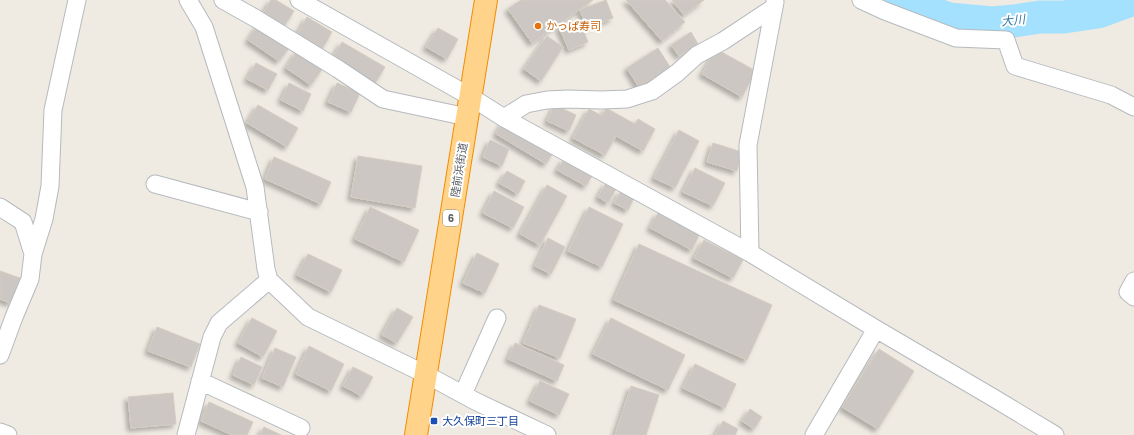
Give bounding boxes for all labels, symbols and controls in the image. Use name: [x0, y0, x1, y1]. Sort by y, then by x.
water label: 大川: [1000, 10, 1028, 30]
place label: かっぱ寿司: [546, 18, 601, 34]
marker: かっぱ寿司: [533, 21, 543, 31]
street label: 陸前浜街道: [447, 142, 471, 198]
road number: 6: [443, 210, 459, 226]
place label: 大久保町三丁目: [442, 413, 519, 429]
marker: 大久保町三丁目: [429, 416, 439, 426]

